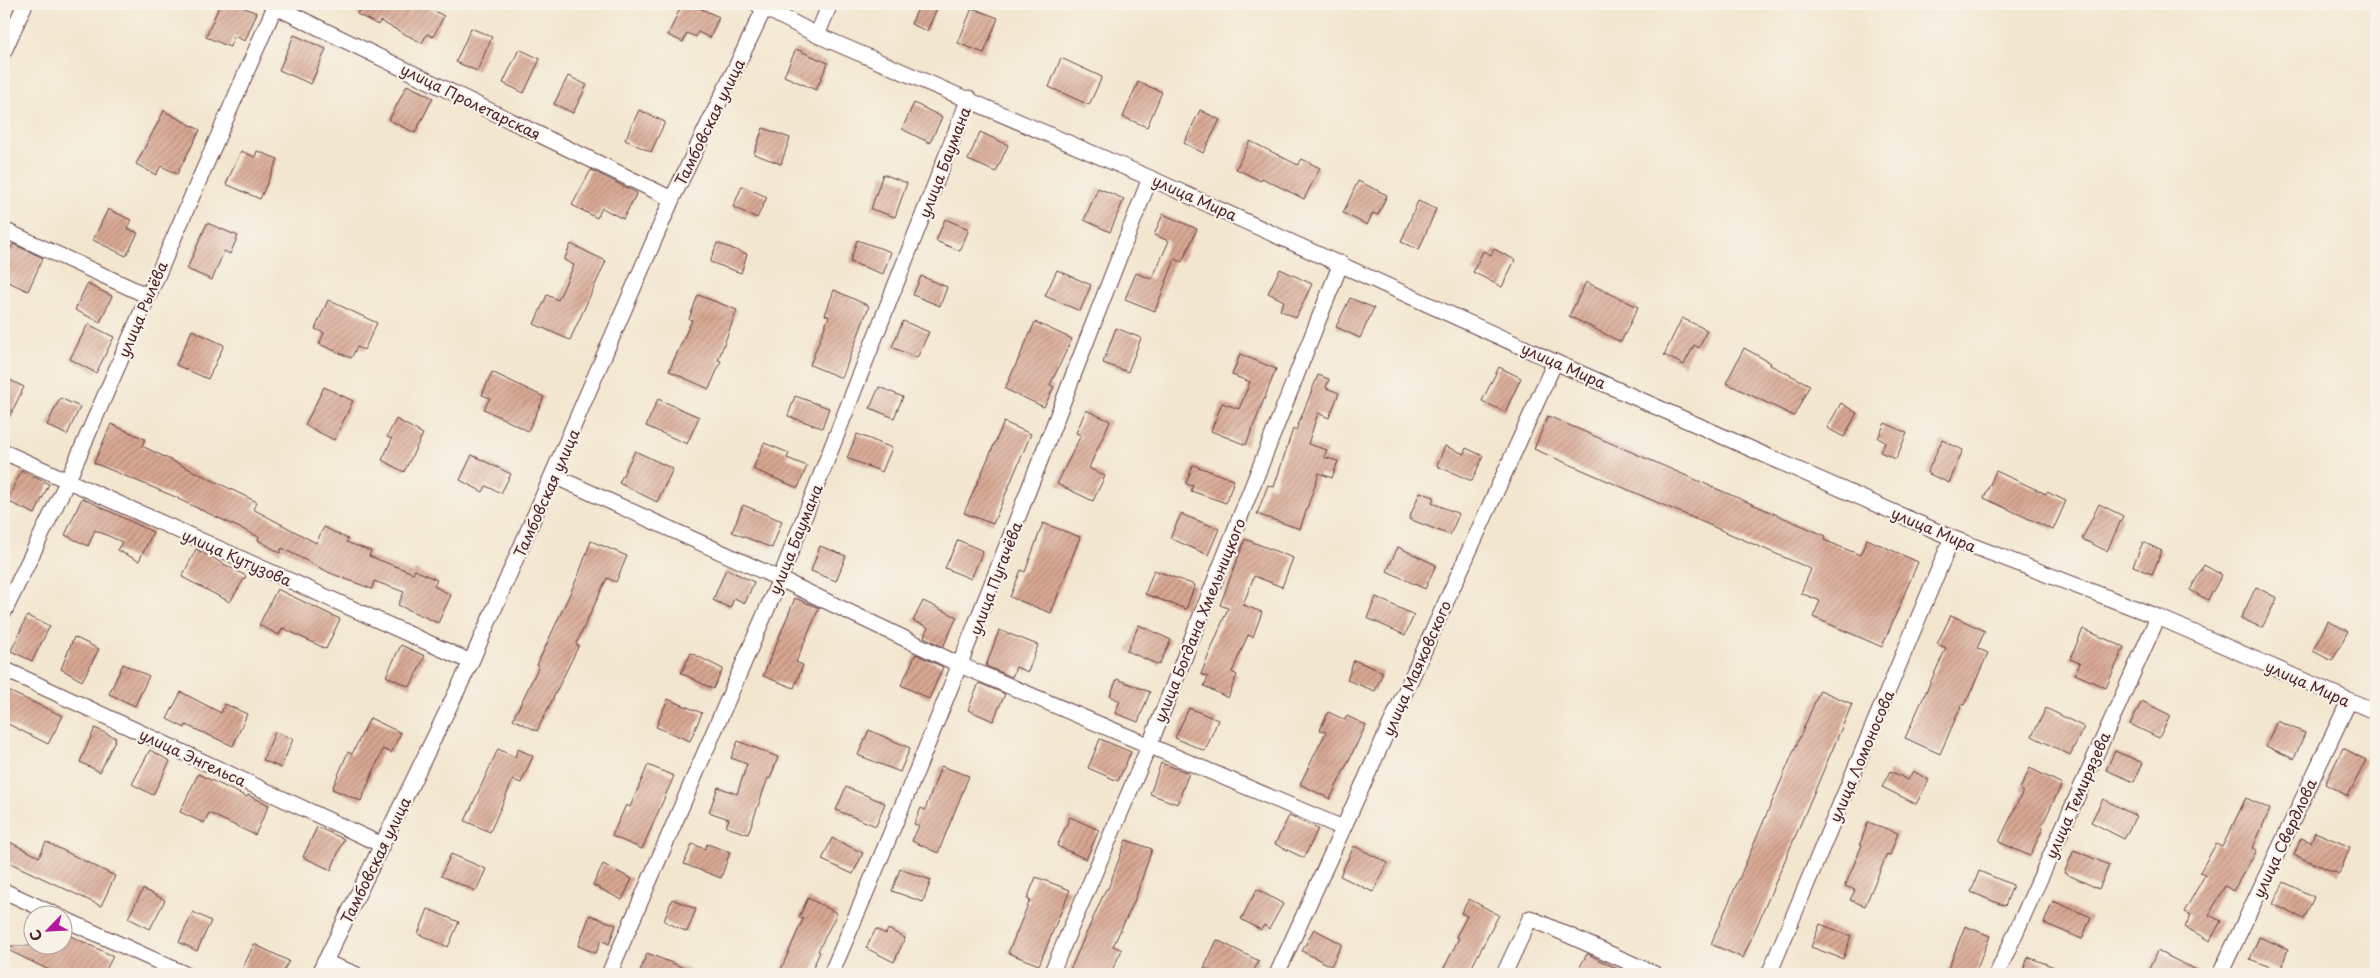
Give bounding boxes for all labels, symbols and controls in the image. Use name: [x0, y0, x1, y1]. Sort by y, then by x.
street label: Тамбовская улица: [668, 54, 750, 189]
street label: улица Пролетарская: [397, 57, 545, 145]
street label: улица Баумана: [912, 103, 976, 221]
street label: улица Мира: [1149, 168, 1241, 226]
street label: улица Рылёва: [111, 257, 173, 361]
street label: улица Мира: [1518, 336, 1610, 394]
street label: Тамбовская улица: [507, 424, 585, 561]
street label: улица Баумана: [762, 480, 828, 598]
street label: улица Мира: [1888, 501, 1981, 557]
street label: улица Богдана Хмельницкого: [1147, 514, 1251, 726]
street label: улица Пугачёва: [963, 517, 1027, 638]
street label: улица Кутузова: [178, 523, 296, 592]
street label: улица Маяковского: [1376, 597, 1456, 739]
street label: улица Мира: [2262, 654, 2354, 712]
street label: улица Ломоносова: [1823, 686, 1899, 826]
street label: улица Энгельса: [136, 722, 251, 792]
street label: улица Темирязева: [2039, 727, 2116, 862]
street label: улица Свердлова: [2246, 774, 2322, 901]
street label: Тамбовская улица: [334, 792, 416, 927]
north arrow: [22, 906, 72, 956]
text: С: [24, 926, 47, 945]

